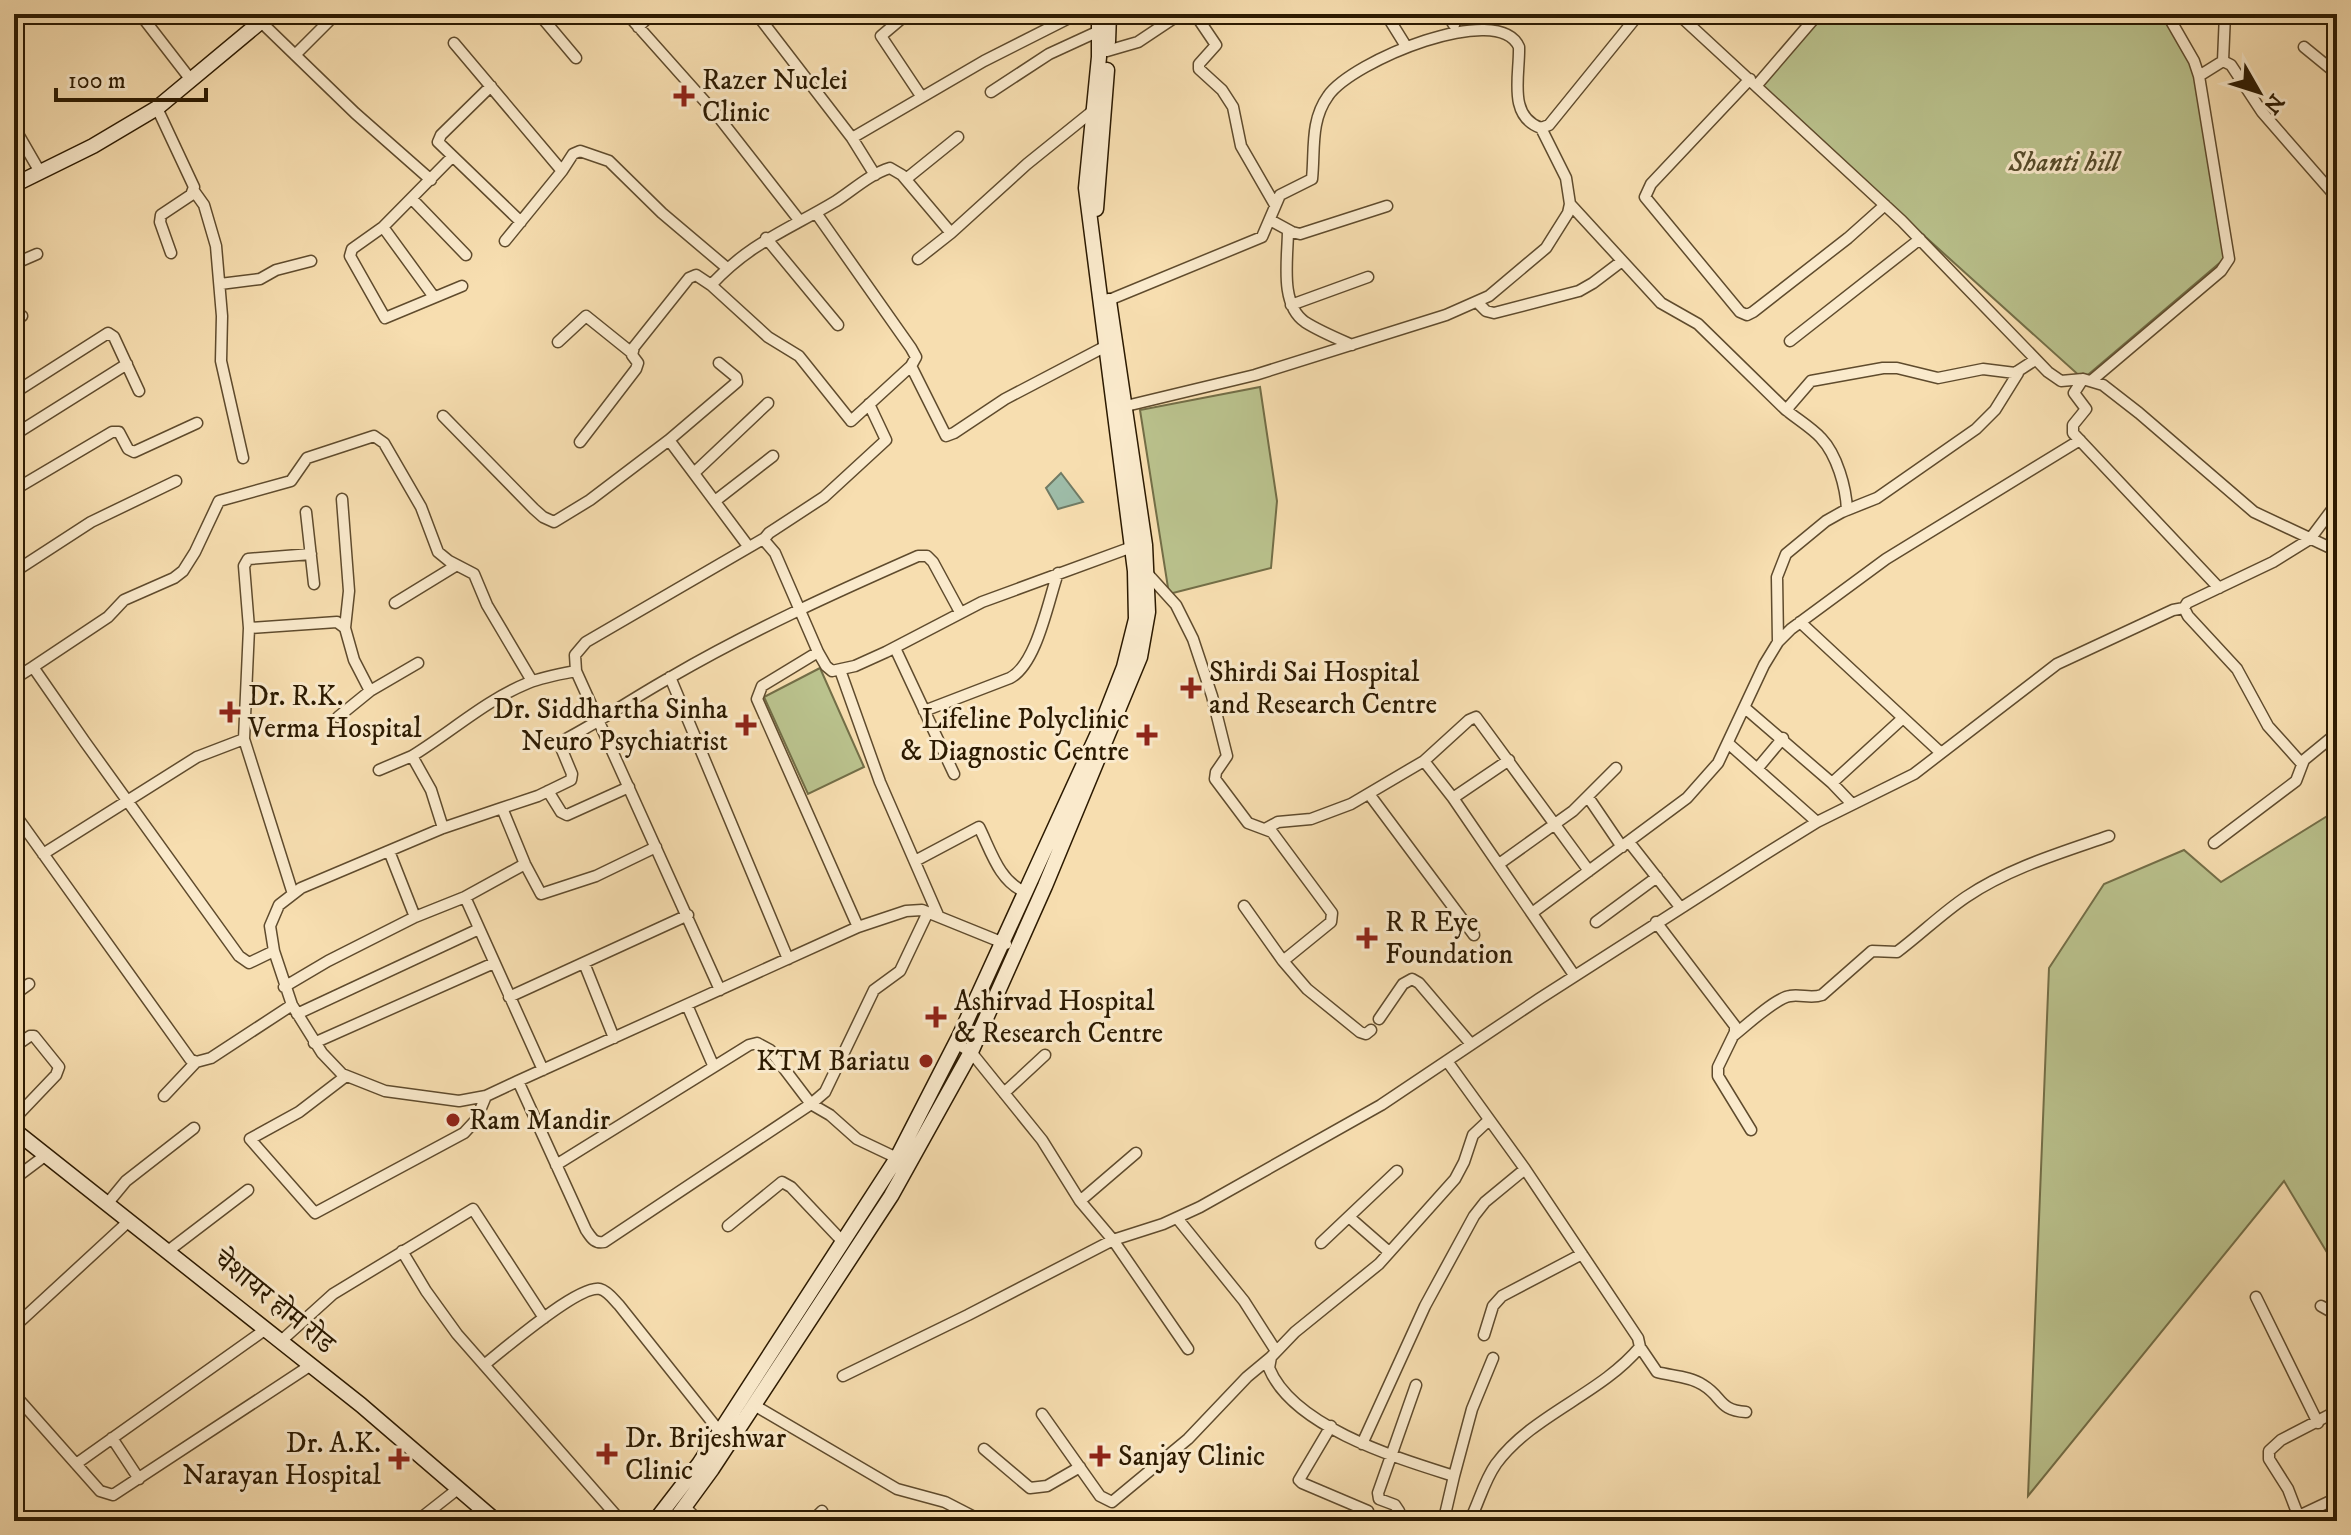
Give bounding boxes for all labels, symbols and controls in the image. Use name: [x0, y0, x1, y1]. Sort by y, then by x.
scale bar: [56, 52, 206, 102]
north arrow: [2219, 52, 2299, 132]
place label: Razer Nuclei Clinic: [702, 63, 848, 130]
text: 100 m: [68, 66, 126, 96]
marker: Razer Nuclei Clinic: [673, 85, 695, 107]
text: N: [2257, 88, 2290, 119]
park label: Shanti hill: [2008, 145, 2122, 180]
place label: Shirdi Sai Hospital and Research Centre: [1209, 655, 1437, 722]
marker: Shirdi Sai Hospital and Research Centre: [1180, 677, 1202, 699]
place label: Dr. R.K. Verma Hospital: [247, 679, 422, 746]
place label: Dr. Siddhartha Sinha Neuro Psychiatrist: [493, 692, 728, 759]
marker: Dr. R.K. Verma Hospital: [219, 701, 241, 723]
place label: Lifeline Polyclinic & Diagnostic Centre: [900, 702, 1129, 769]
marker: Dr. Siddhartha Sinha Neuro Psychiatrist: [735, 714, 757, 736]
marker: Lifeline Polyclinic & Diagnostic Centre: [1136, 724, 1158, 746]
place label: R R Eye Foundation: [1385, 905, 1514, 972]
marker: R R Eye Foundation: [1356, 927, 1378, 949]
place label: Ashirvad Hospital & Research Centre: [954, 984, 1163, 1051]
marker: Ashirvad Hospital & Research Centre: [925, 1006, 947, 1028]
place label: KTM Bariatu: [756, 1044, 910, 1079]
marker: KTM Bariatu: [917, 1052, 935, 1070]
place label: Ram Mandir: [469, 1103, 611, 1138]
marker: Ram Mandir: [444, 1111, 462, 1129]
street label: चेशायर होम रोड: [205, 1241, 343, 1363]
place label: Dr. Brijeshwar Clinic: [625, 1421, 787, 1488]
place label: Dr. A.K. Narayan Hospital: [182, 1426, 382, 1493]
place label: Sanjay Clinic: [1118, 1439, 1265, 1474]
marker: Dr. Brijeshwar Clinic: [596, 1443, 618, 1465]
marker: Sanjay Clinic: [1089, 1445, 1111, 1467]
marker: Dr. A.K. Narayan Hospital: [388, 1448, 410, 1470]

